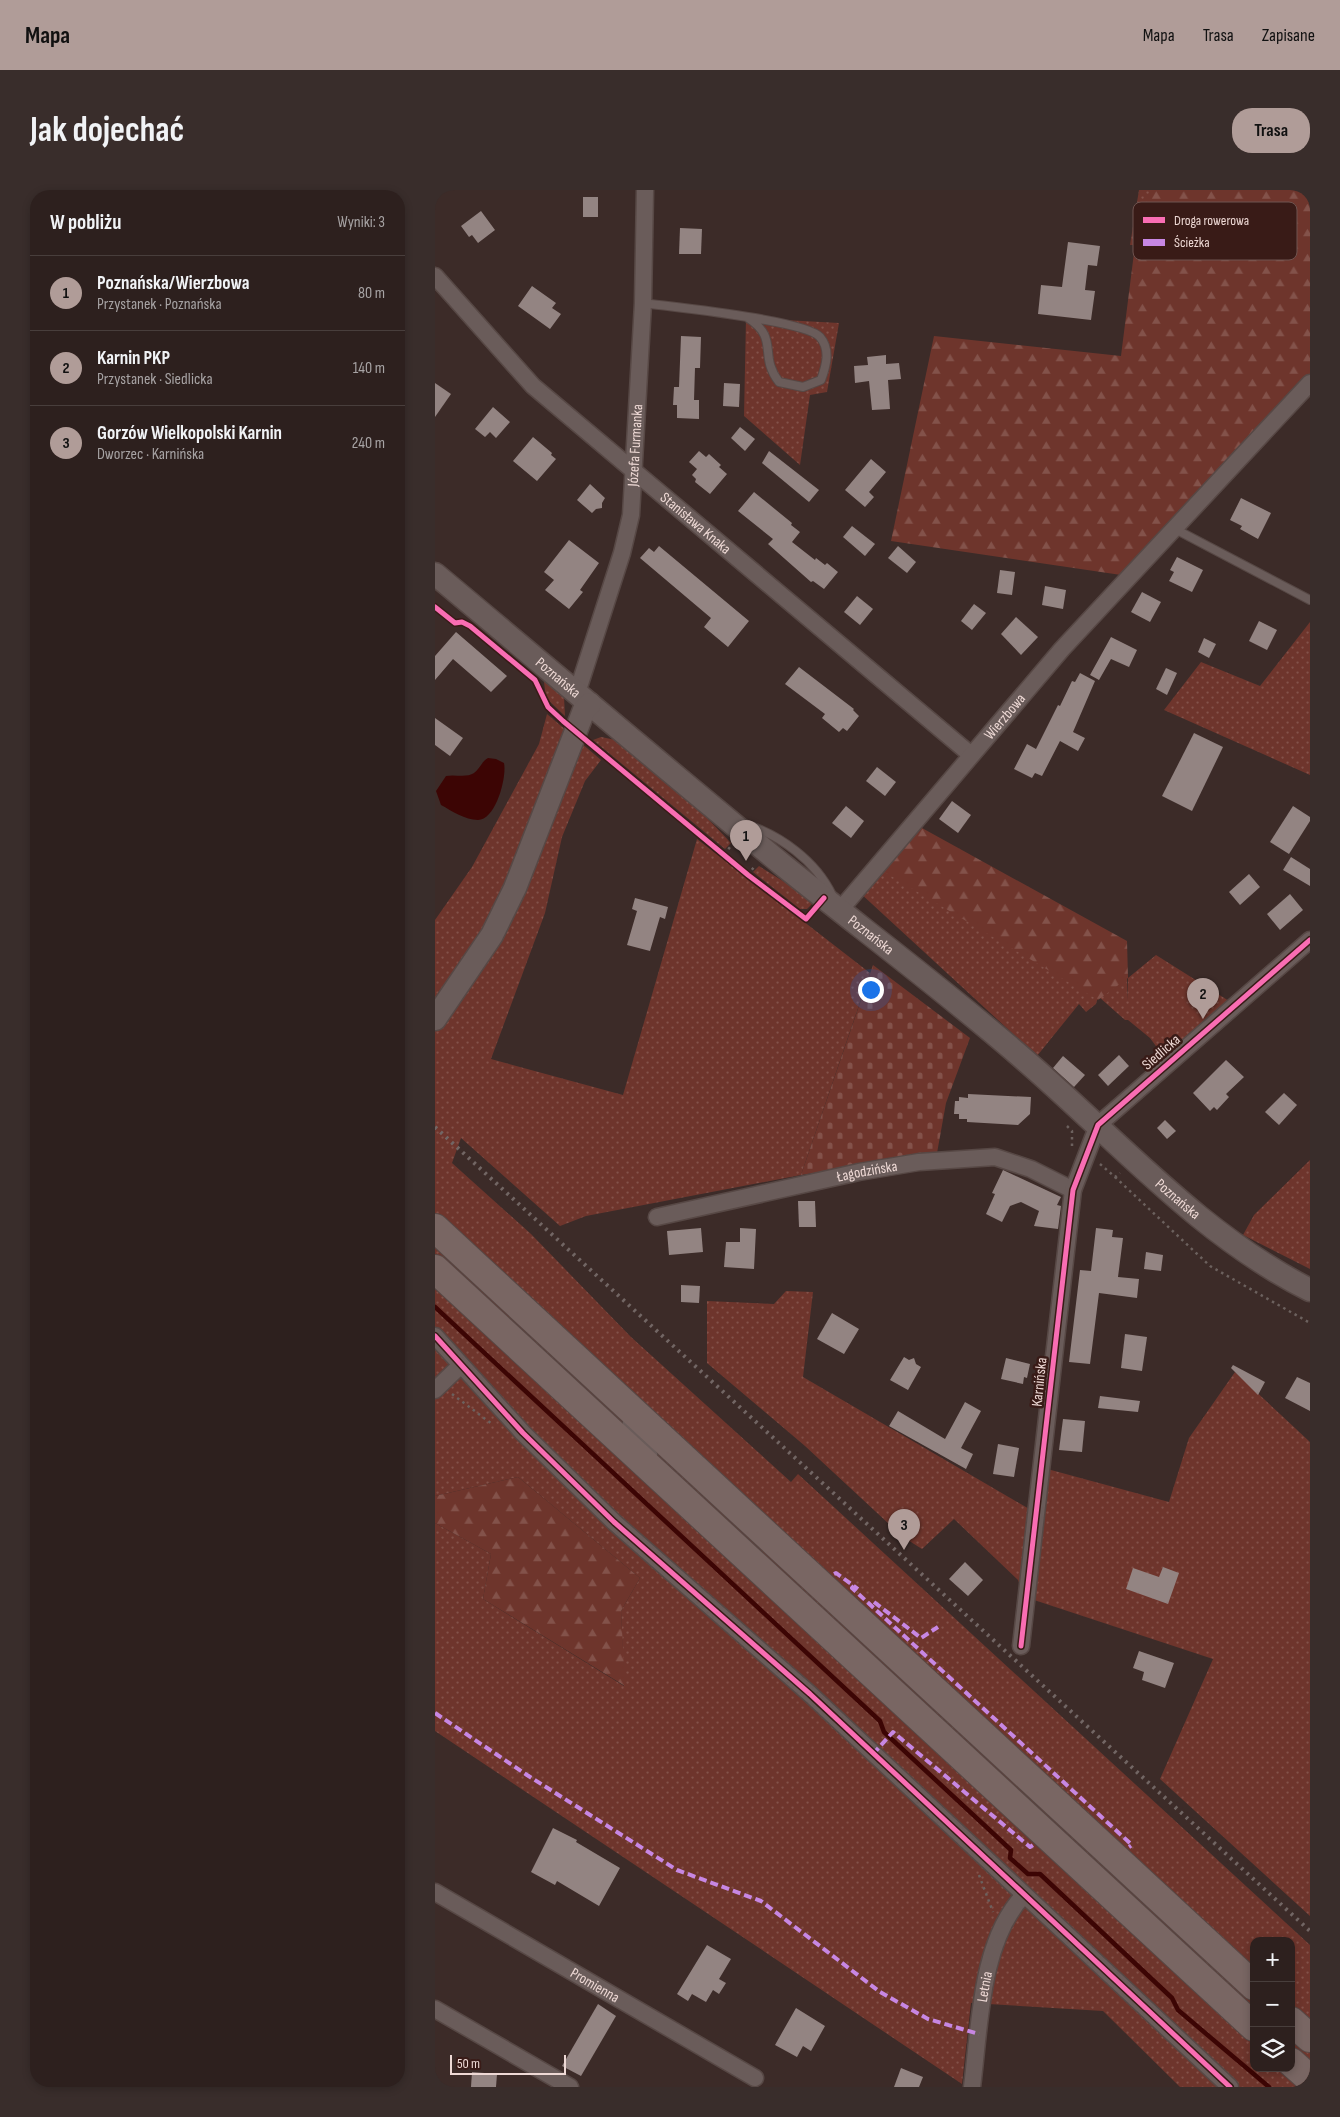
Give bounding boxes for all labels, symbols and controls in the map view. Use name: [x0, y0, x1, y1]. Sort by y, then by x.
text: Mapa: [25, 21, 70, 50]
text: Mapa: [1143, 25, 1175, 46]
text: Trasa: [1203, 25, 1234, 46]
text: Zapisane: [1262, 25, 1315, 46]
button: Trasa: [1232, 108, 1310, 153]
text: Jak dojechać: [30, 109, 184, 152]
legend: [1133, 202, 1297, 260]
text: W pobliżu: [50, 210, 121, 235]
text: Droga rowerowa: [1174, 212, 1249, 229]
text: Wyniki: 3: [337, 213, 385, 232]
text: Ścieżka: [1174, 234, 1210, 251]
text: Poznańska/Wierzbowa: [97, 272, 250, 295]
text: 1: [63, 284, 69, 303]
text: 80 m: [358, 284, 385, 303]
text: Przystanek · Poznańska: [97, 295, 222, 314]
text: Karnin PKP: [97, 347, 170, 370]
text: 2: [62, 359, 70, 378]
text: 140 m: [353, 359, 385, 378]
text: Przystanek · Siedlicka: [97, 370, 213, 389]
street label: Józefa Furmanka: [624, 403, 647, 488]
text: Gorzów Wielkopolski Karnin: [97, 422, 282, 445]
text: 3: [62, 434, 70, 453]
text: 240 m: [352, 434, 385, 453]
text: Dworzec · Karnińska: [97, 445, 204, 464]
street label: Stanisława Knaka: [656, 488, 735, 559]
street label: Poznańska: [531, 653, 585, 703]
street label: Wierzbowa: [980, 690, 1030, 744]
pin: 1: [730, 820, 762, 861]
street label: Poznańska: [844, 911, 898, 959]
your location: [858, 977, 884, 1003]
pin: 2: [1187, 978, 1219, 1019]
street label: Siedlicka: [1138, 1030, 1185, 1074]
street label: Łagodzińska: [834, 1157, 899, 1187]
street label: Poznańska: [1151, 1175, 1204, 1224]
street label: Karnińska: [1027, 1356, 1052, 1408]
pin: 3: [888, 1509, 920, 1550]
map controls: [1250, 1937, 1295, 2072]
button: +: [1250, 1937, 1295, 1982]
street label: Promienna: [567, 1964, 623, 2007]
street label: Letnia: [973, 1969, 997, 2004]
button: −: [1250, 1982, 1295, 2027]
button: layers: [1250, 2027, 1295, 2072]
scale bar: [450, 2052, 566, 2075]
text: 50 m: [457, 2055, 480, 2072]

